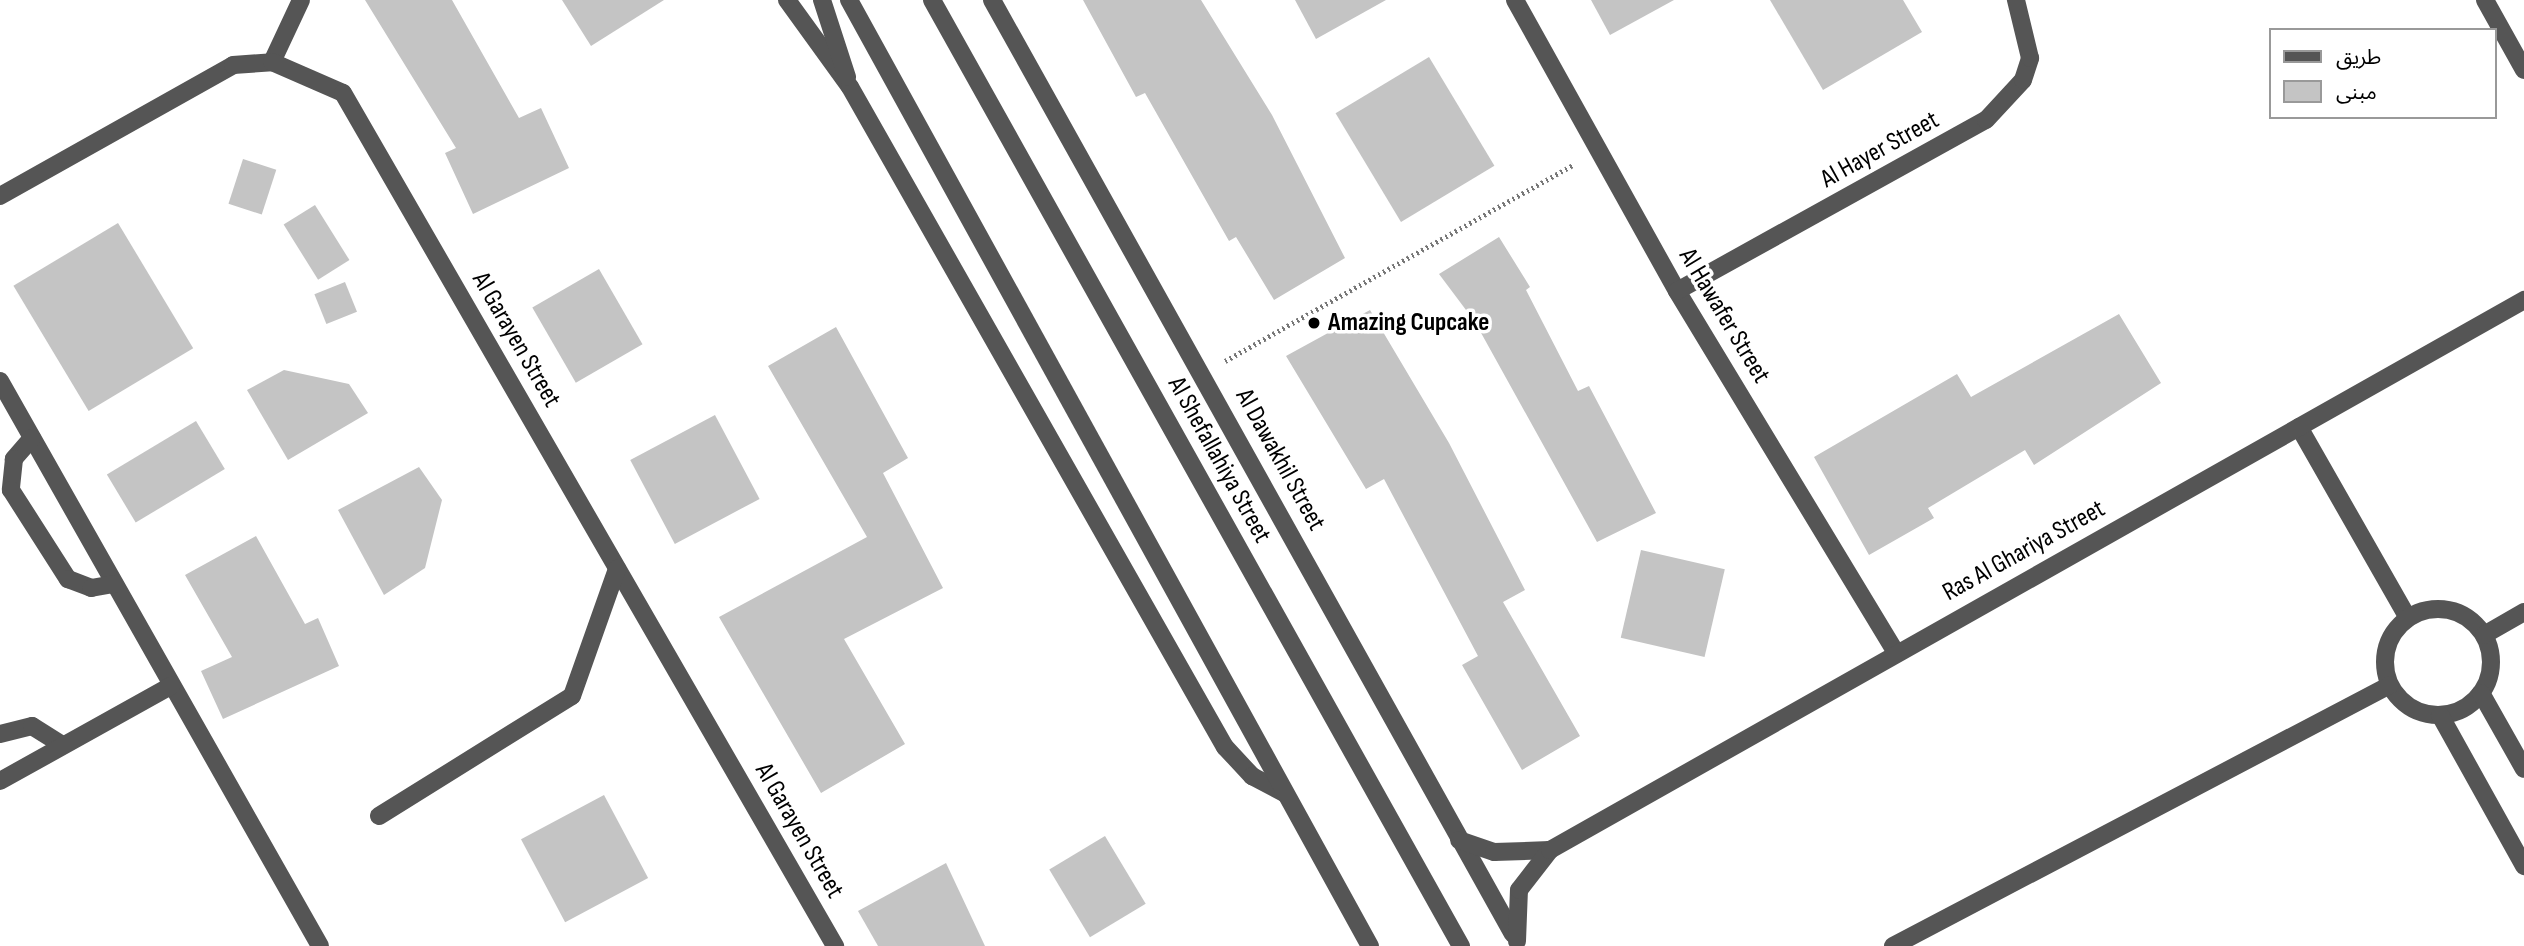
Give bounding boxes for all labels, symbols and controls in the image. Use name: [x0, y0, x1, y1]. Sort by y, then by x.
legend: [2268, 28, 2496, 119]
text: طريق: [2336, 45, 2381, 70]
text: مبنى: [2336, 80, 2377, 105]
street label: Al Hayer Street: [1815, 105, 1945, 195]
street label: Al Hawafer Street: [1672, 243, 1776, 389]
street label: Al Garayen Street: [465, 267, 567, 413]
place label: Amazing Cupcake: [1328, 307, 1489, 339]
marker: Amazing Cupcake: [1306, 315, 1322, 331]
street label: Al Shefallahiya Street: [1161, 372, 1277, 548]
street label: Al Dawakhil Street: [1228, 384, 1332, 536]
street label: Ras Al Ghariya Street: [1937, 494, 2111, 608]
street label: Al Garayen Street: [748, 758, 850, 904]

